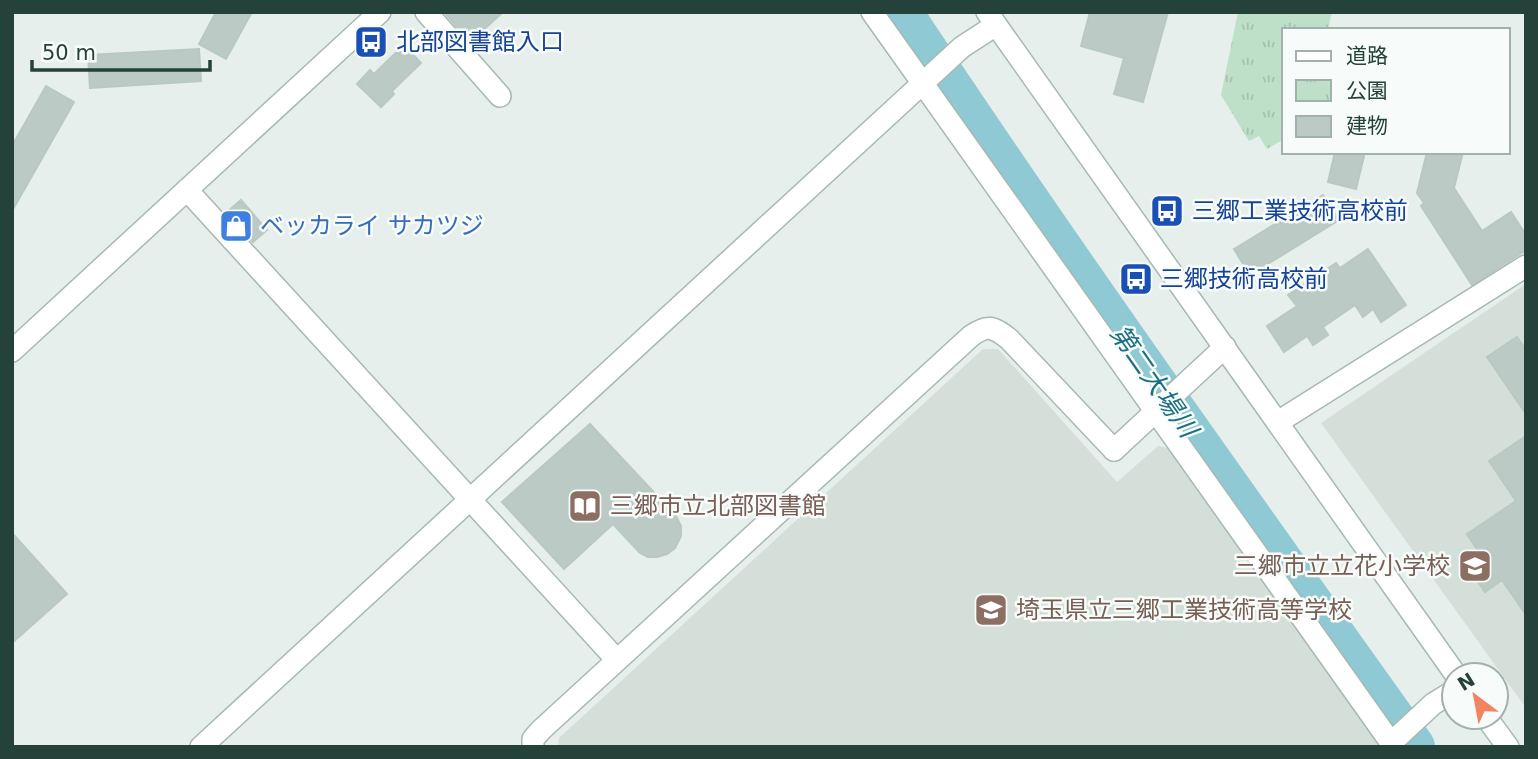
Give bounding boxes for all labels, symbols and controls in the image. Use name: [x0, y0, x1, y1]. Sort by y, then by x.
bus stop icon: 北部図書館入口: [352, 23, 390, 61]
scale bar: [32, 28, 210, 72]
place label: 北部図書館入口: [396, 28, 564, 56]
legend: [1282, 28, 1510, 154]
text: 50 m: [42, 41, 96, 65]
text: 道路: [1346, 44, 1388, 68]
text: 公園: [1346, 79, 1388, 103]
text: 建物: [1346, 114, 1388, 138]
bus stop icon: 三郷工業技術高校前: [1148, 192, 1186, 230]
place label: 三郷工業技術高校前: [1192, 197, 1408, 225]
shop icon: ベッカライ サカツジ: [217, 207, 255, 245]
place label: ベッカライ サカツジ: [260, 212, 484, 240]
bus stop icon: 三郷技術高校前: [1117, 260, 1155, 298]
place label: 三郷技術高校前: [1160, 265, 1328, 293]
water label: 第二大場川: [1104, 319, 1205, 445]
library icon: 三郷市立北部図書館: [566, 487, 604, 525]
place label: 三郷市立北部図書館: [610, 492, 826, 520]
school or university icon: 三郷市立立花小学校: [1456, 547, 1494, 585]
place label: 三郷市立立花小学校: [1234, 552, 1450, 580]
school or university icon: 埼玉県立三郷工業技術高等学校: [972, 591, 1010, 629]
place label: 埼玉県立三郷工業技術高等学校: [1016, 596, 1352, 624]
north arrow: [1440, 661, 1510, 731]
text: N: [1453, 668, 1479, 695]

